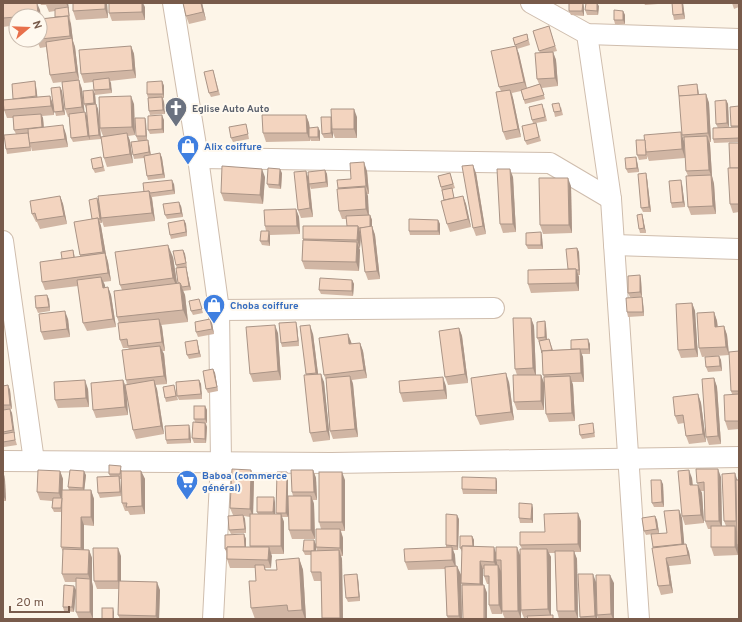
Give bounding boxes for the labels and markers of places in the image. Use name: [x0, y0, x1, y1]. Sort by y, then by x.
church icon: Eglise Auto Auto: [163, 95, 189, 128]
place label: Eglise Auto Auto: [192, 103, 270, 116]
shop icon: Alix coiffure: [175, 133, 201, 166]
place label: Alix coiffure: [204, 141, 262, 154]
shop icon: Choba coiffure: [201, 292, 227, 325]
place label: Choba coiffure: [230, 300, 299, 313]
supermarket icon: Baboa (commerce général): [174, 468, 200, 501]
place label: Baboa (commerce général): [202, 470, 287, 495]

